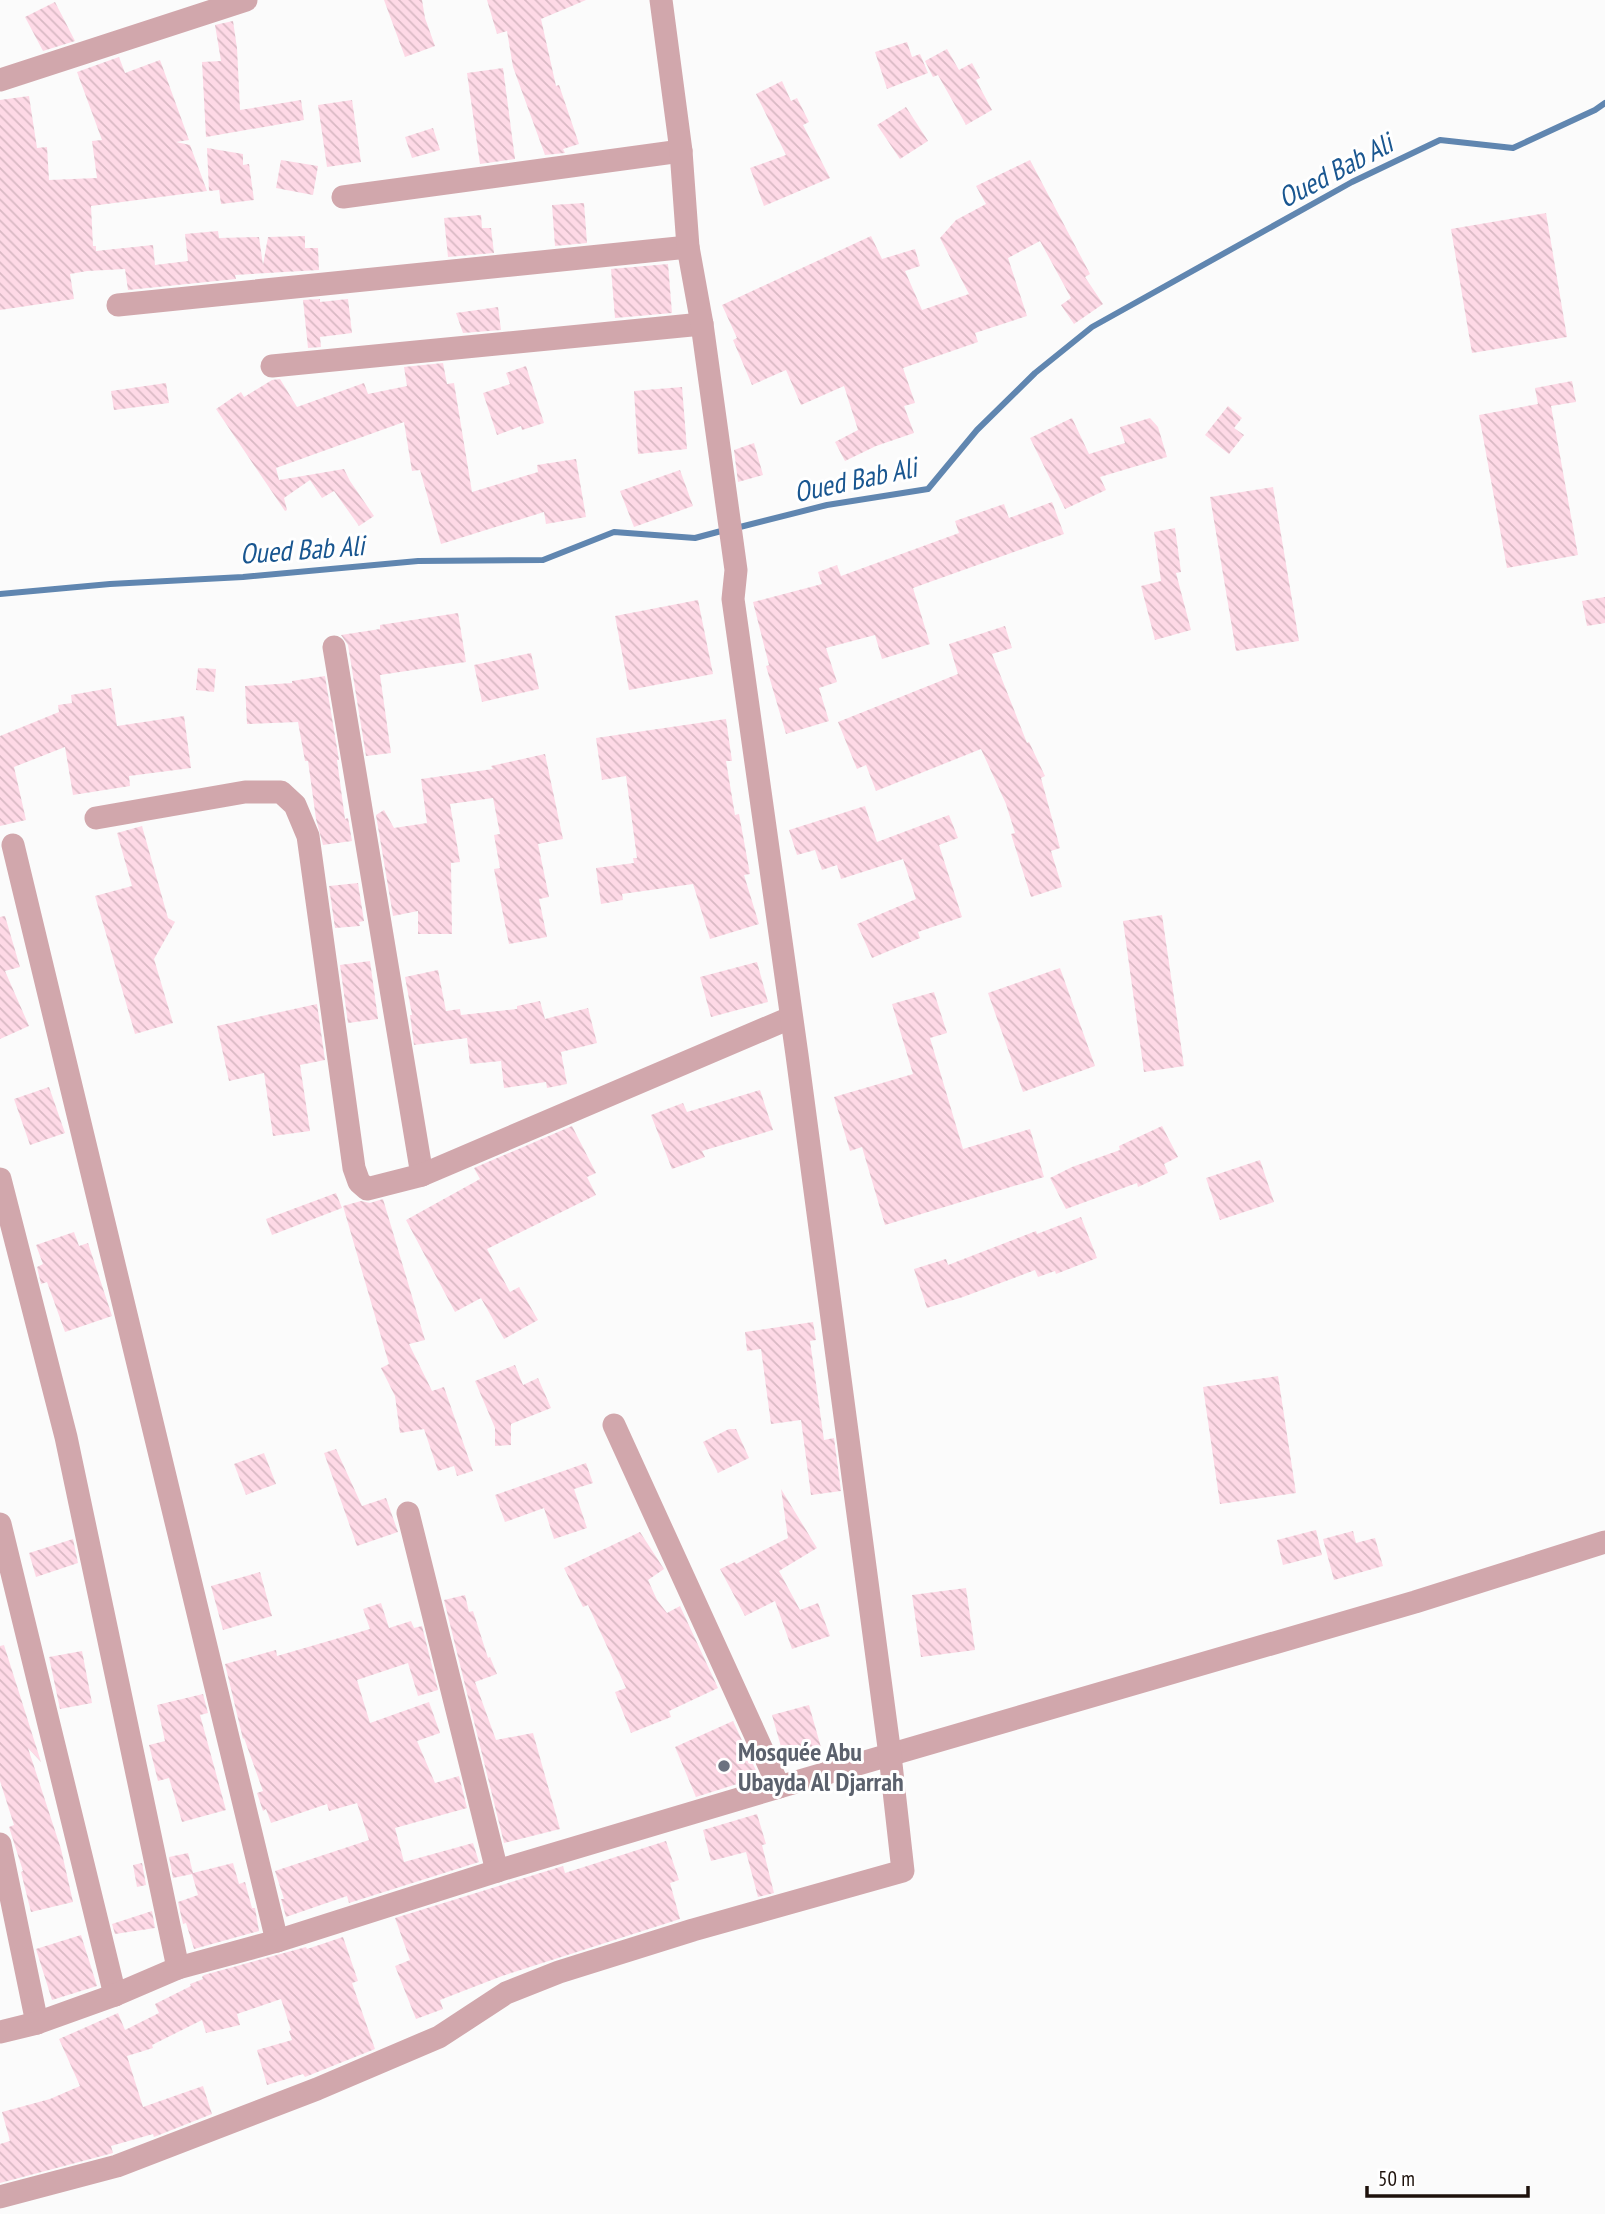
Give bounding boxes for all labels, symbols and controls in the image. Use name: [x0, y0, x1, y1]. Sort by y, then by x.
water label: Oued Bab Ali: [1271, 123, 1402, 216]
water label: Oued Bab Ali: [790, 447, 924, 510]
water label: Oued Bab Ali: [239, 526, 369, 572]
place label: Mosquée Abu Ubayda Al Djarrah: [738, 1735, 904, 1798]
marker: Mosquée Abu Ubayda Al Djarrah: [716, 1758, 732, 1774]
scale bar: [1367, 2154, 1528, 2198]
text: 50 m: [1378, 2165, 1415, 2192]

